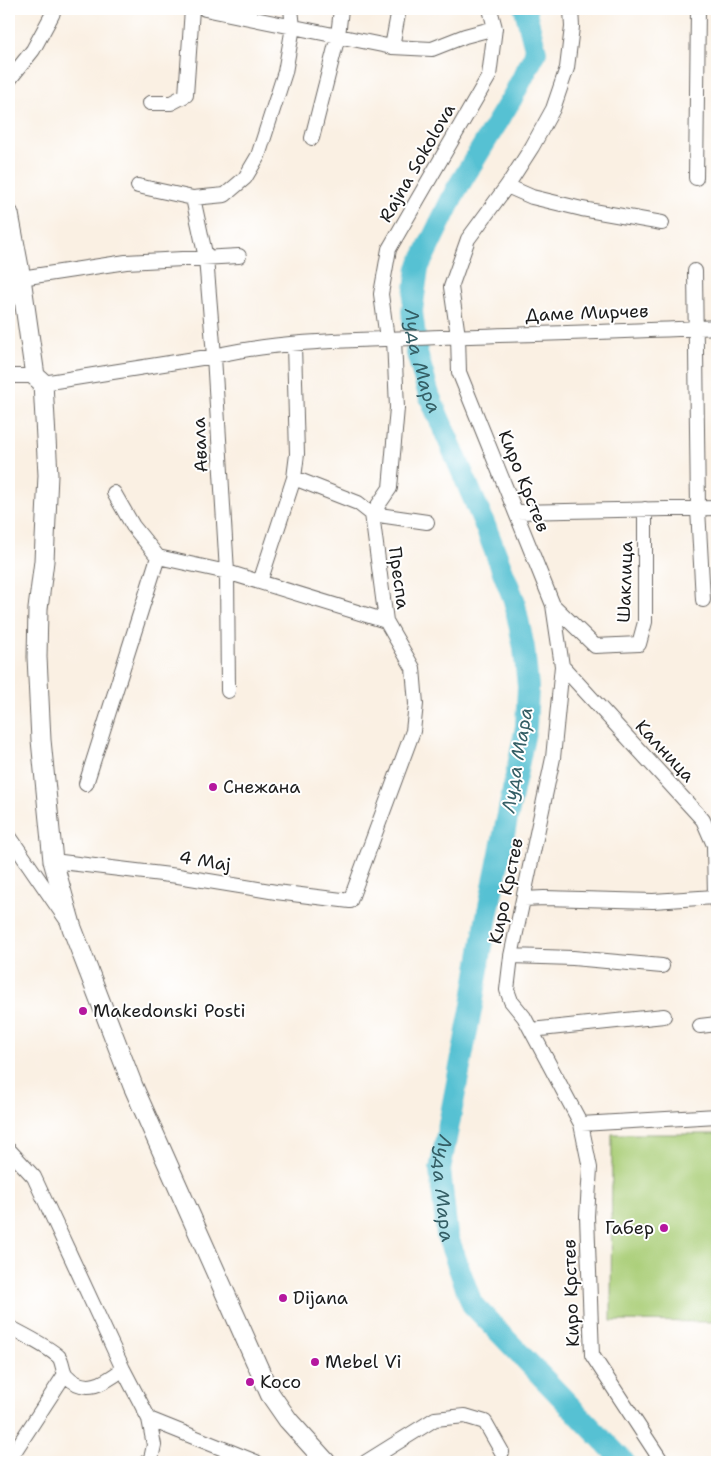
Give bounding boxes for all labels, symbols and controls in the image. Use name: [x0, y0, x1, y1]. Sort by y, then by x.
street label: Rajna Sokolova: [373, 99, 461, 227]
street label: Даме Мирчев: [525, 299, 649, 327]
water label: Луда Мара: [399, 306, 448, 417]
street label: Авала: [187, 417, 213, 473]
street label: Киро Крстев: [493, 426, 555, 536]
street label: Шаклица: [612, 541, 638, 623]
street label: Преспа: [383, 545, 415, 611]
water label: Луда Мара: [495, 705, 539, 816]
street label: Калница: [630, 715, 700, 787]
place label: Снежана: [223, 775, 301, 799]
marker: Снежана: [207, 781, 219, 793]
street label: Киро Крстев: [483, 836, 529, 946]
street label: 4 Мај: [177, 845, 233, 877]
place label: Makedonski Posti: [93, 999, 246, 1023]
marker: Makedonski Posti: [77, 1005, 89, 1017]
water label: Луда Мара: [428, 1132, 461, 1245]
place label: Габер: [605, 1216, 654, 1240]
marker: Габер: [658, 1222, 670, 1234]
street label: Киро Крстев: [557, 1239, 585, 1347]
place label: Dijana: [293, 1286, 348, 1310]
marker: Dijana: [277, 1292, 289, 1304]
place label: Mebel Vi: [325, 1350, 402, 1374]
marker: Mebel Vi: [309, 1356, 321, 1368]
place label: Koco: [260, 1370, 301, 1394]
marker: Koco: [244, 1376, 256, 1388]

